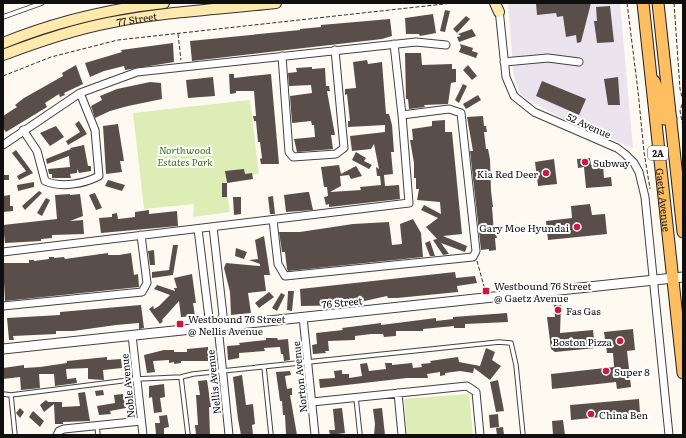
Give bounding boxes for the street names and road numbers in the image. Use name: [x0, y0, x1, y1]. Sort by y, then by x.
street label: 77 Street: [115, 8, 158, 29]
street label: 52 Avenue: [564, 109, 614, 141]
road number: 2A: [648, 146, 668, 160]
street label: Gaetz Avenue: [653, 167, 675, 232]
street label: 76 Street: [321, 292, 363, 312]
street label: Norton Avenue: [288, 340, 310, 414]
street label: Nellis Avenue: [202, 349, 224, 415]
street label: Noble Avenue: [116, 353, 138, 419]

